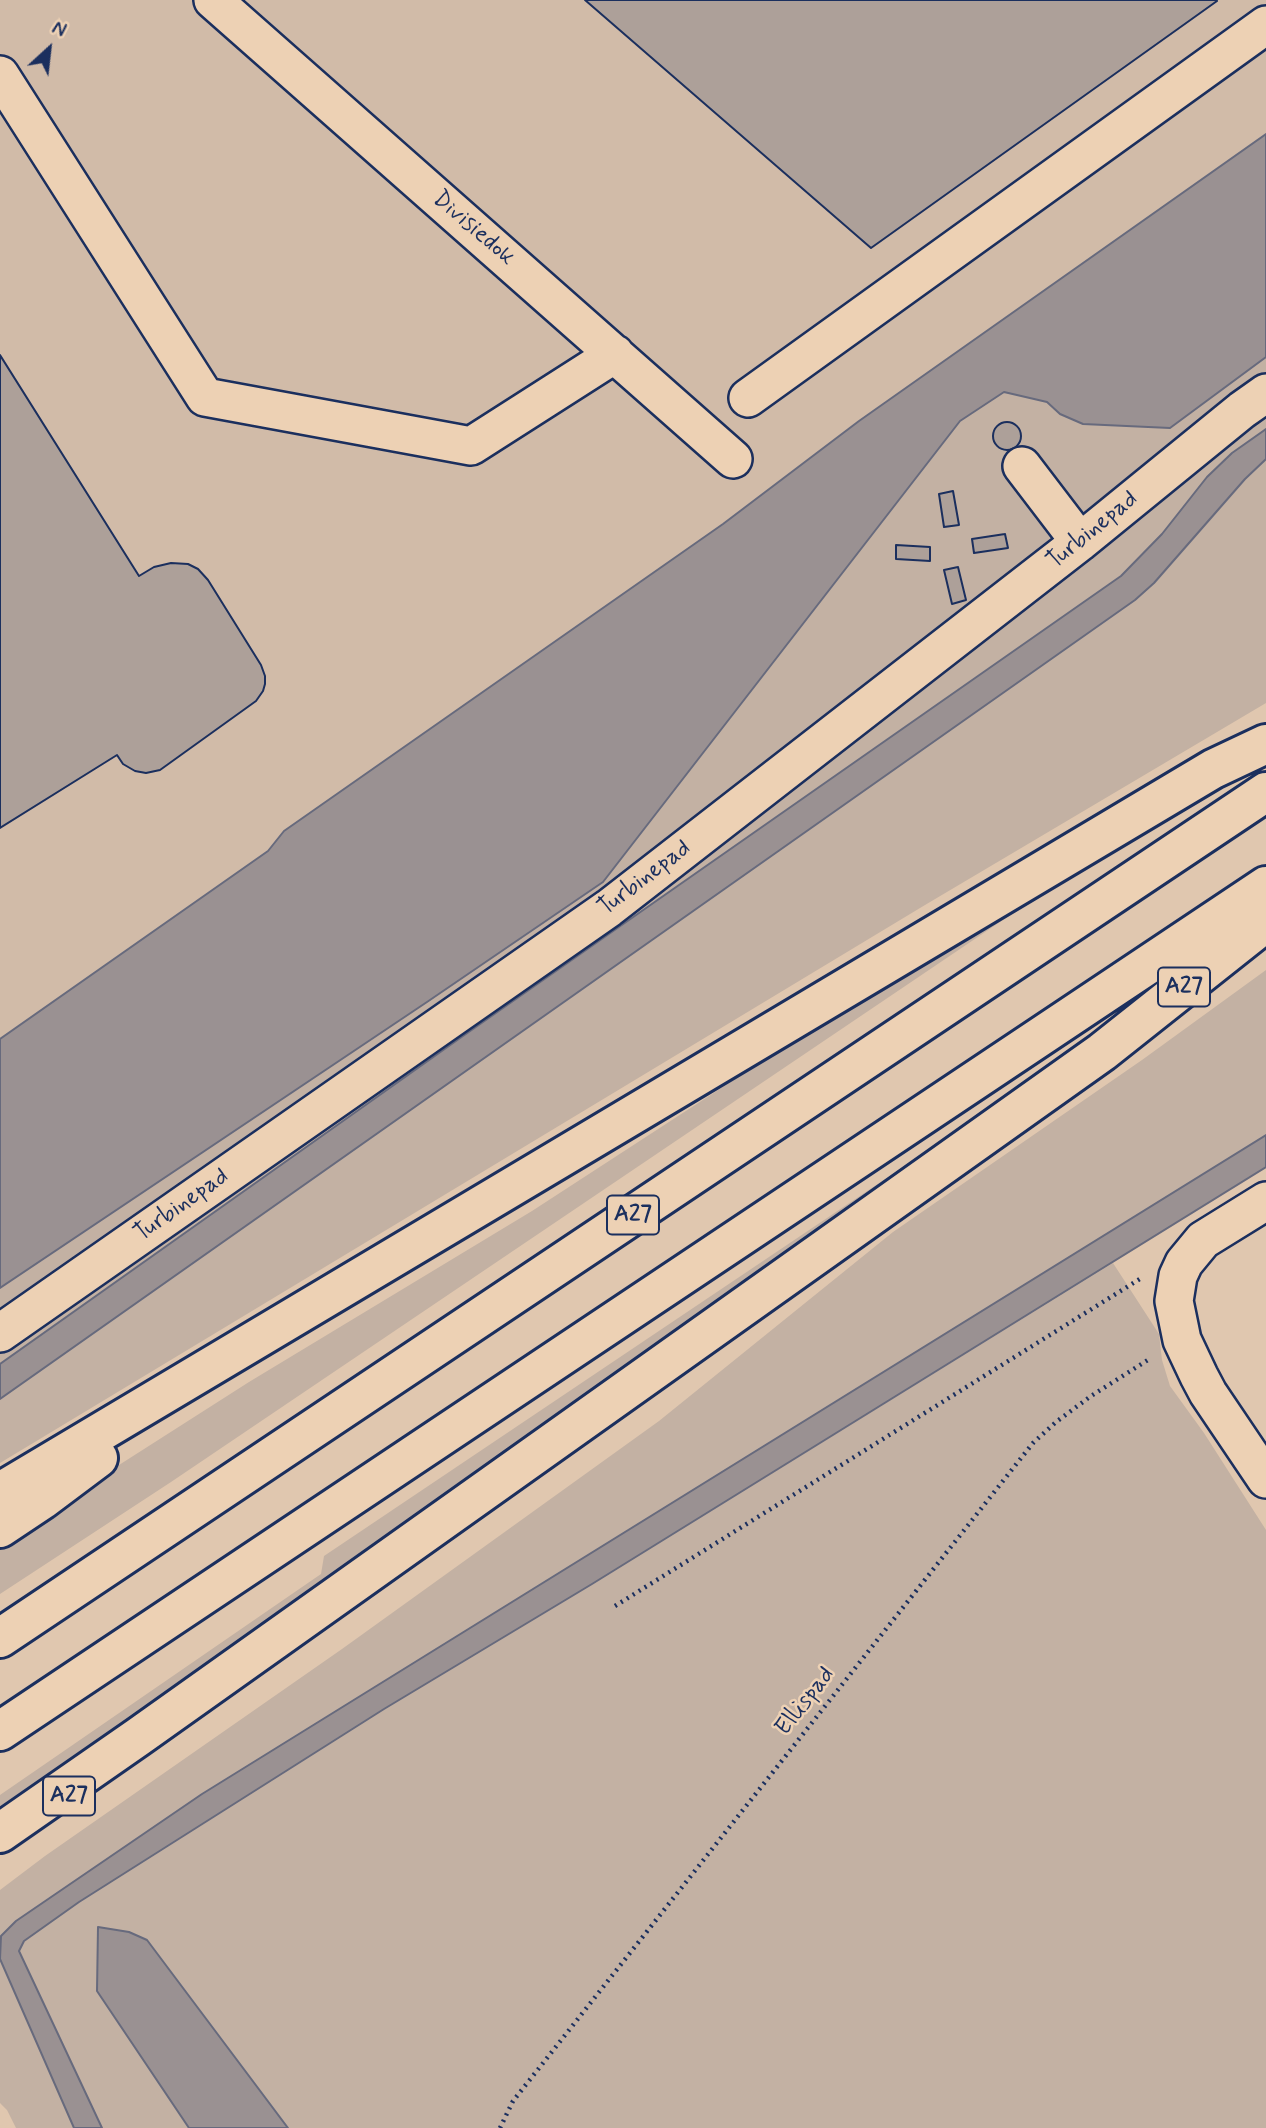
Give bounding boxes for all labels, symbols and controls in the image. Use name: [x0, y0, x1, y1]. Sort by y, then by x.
north arrow: [14, 14, 84, 84]
text: N: [47, 16, 70, 44]
street label: Divisiedok: [426, 185, 520, 273]
street label: Turbinepad: [1042, 485, 1144, 577]
street label: Turbinepad: [593, 835, 697, 923]
road number: A27: [1158, 968, 1210, 1006]
street label: Turbinepad: [129, 1163, 235, 1249]
road number: A27: [607, 1196, 659, 1234]
street label: Ellispad: [770, 1662, 842, 1742]
road number: A27: [43, 1776, 95, 1815]

